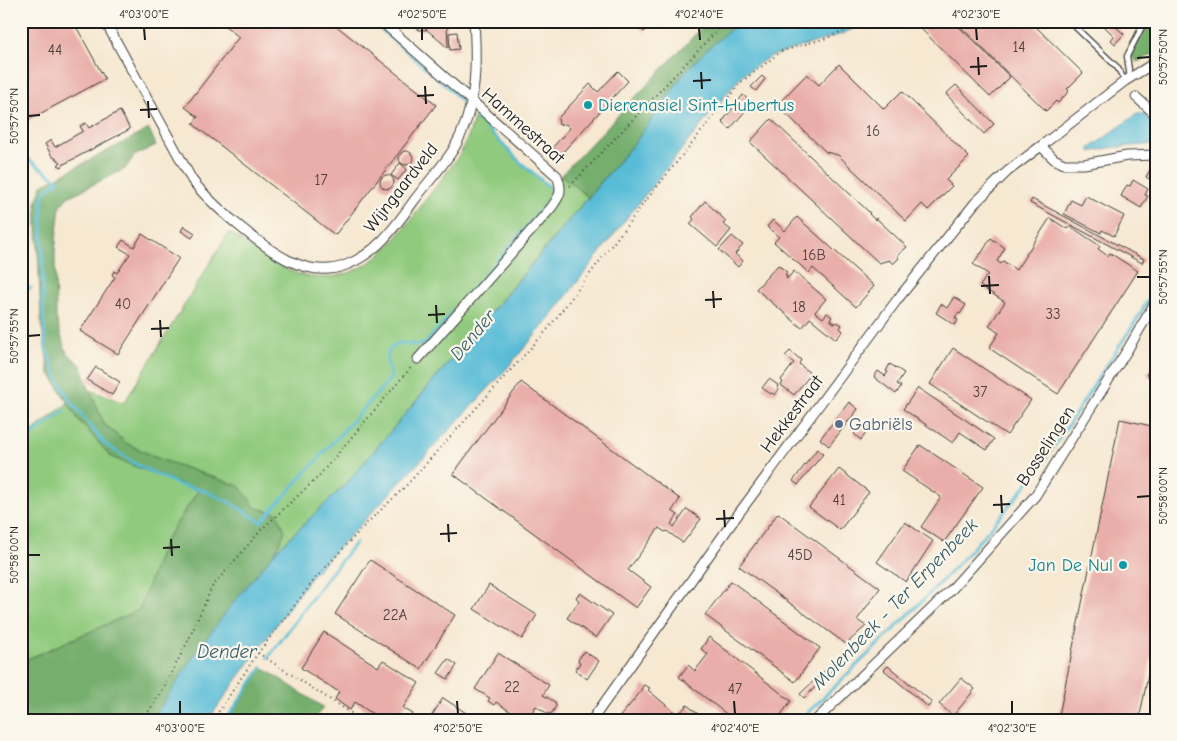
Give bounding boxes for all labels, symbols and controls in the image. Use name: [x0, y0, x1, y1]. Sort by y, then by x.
text: 4°03'00"E: [119, 7, 169, 21]
text: 4°02'50"E: [397, 7, 447, 21]
text: 4°02'40"E: [675, 7, 723, 21]
text: 4°02'30"E: [952, 7, 1000, 21]
text: 50°57'50"N: [1156, 29, 1170, 85]
house number: 14: [1012, 38, 1026, 56]
house number: 44: [48, 41, 62, 59]
street label: Hammestraat: [477, 83, 569, 169]
text: 50°57'50"N: [7, 88, 21, 144]
place label: Dierenasiel Sint-Hubertus: [598, 95, 794, 116]
marker: Dierenasiel Sint-Hubertus: [582, 99, 594, 111]
house number: 16: [866, 122, 880, 140]
street label: Wijngaardveld: [360, 139, 442, 237]
house number: 17: [314, 171, 328, 189]
house number: 16B: [802, 246, 826, 264]
text: 50°57'55"N: [1156, 249, 1170, 305]
house number: 40: [115, 295, 131, 313]
house number: 18: [792, 298, 806, 316]
water label: Dender: [446, 304, 501, 365]
house number: 33: [1045, 305, 1061, 323]
text: 50°57'55"N: [7, 308, 21, 364]
street label: Hekkestraat: [756, 371, 828, 457]
house number: 37: [973, 383, 987, 401]
street label: Bosselingen: [1012, 402, 1080, 490]
place label: Gabriëls: [849, 414, 913, 435]
marker: Gabriëls: [833, 418, 845, 430]
text: 50°58'00"N: [1156, 467, 1170, 525]
house number: 41: [832, 491, 846, 509]
water label: Molenbeek - Ter Erpenbeek: [807, 513, 983, 695]
text: 50°58'00"N: [7, 526, 21, 584]
house number: 45D: [788, 546, 812, 564]
place label: Jan De Nul: [1028, 555, 1113, 576]
marker: Jan De Nul: [1117, 559, 1129, 571]
house number: 22A: [383, 606, 407, 624]
water label: Dender: [197, 641, 258, 663]
house number: 22: [504, 678, 520, 696]
house number: 47: [728, 680, 742, 698]
text: 4°03'00"E: [155, 721, 205, 735]
text: 4°02'50"E: [433, 721, 483, 735]
text: 4°02'40"E: [711, 721, 759, 735]
text: 4°02'30"E: [988, 721, 1036, 735]

